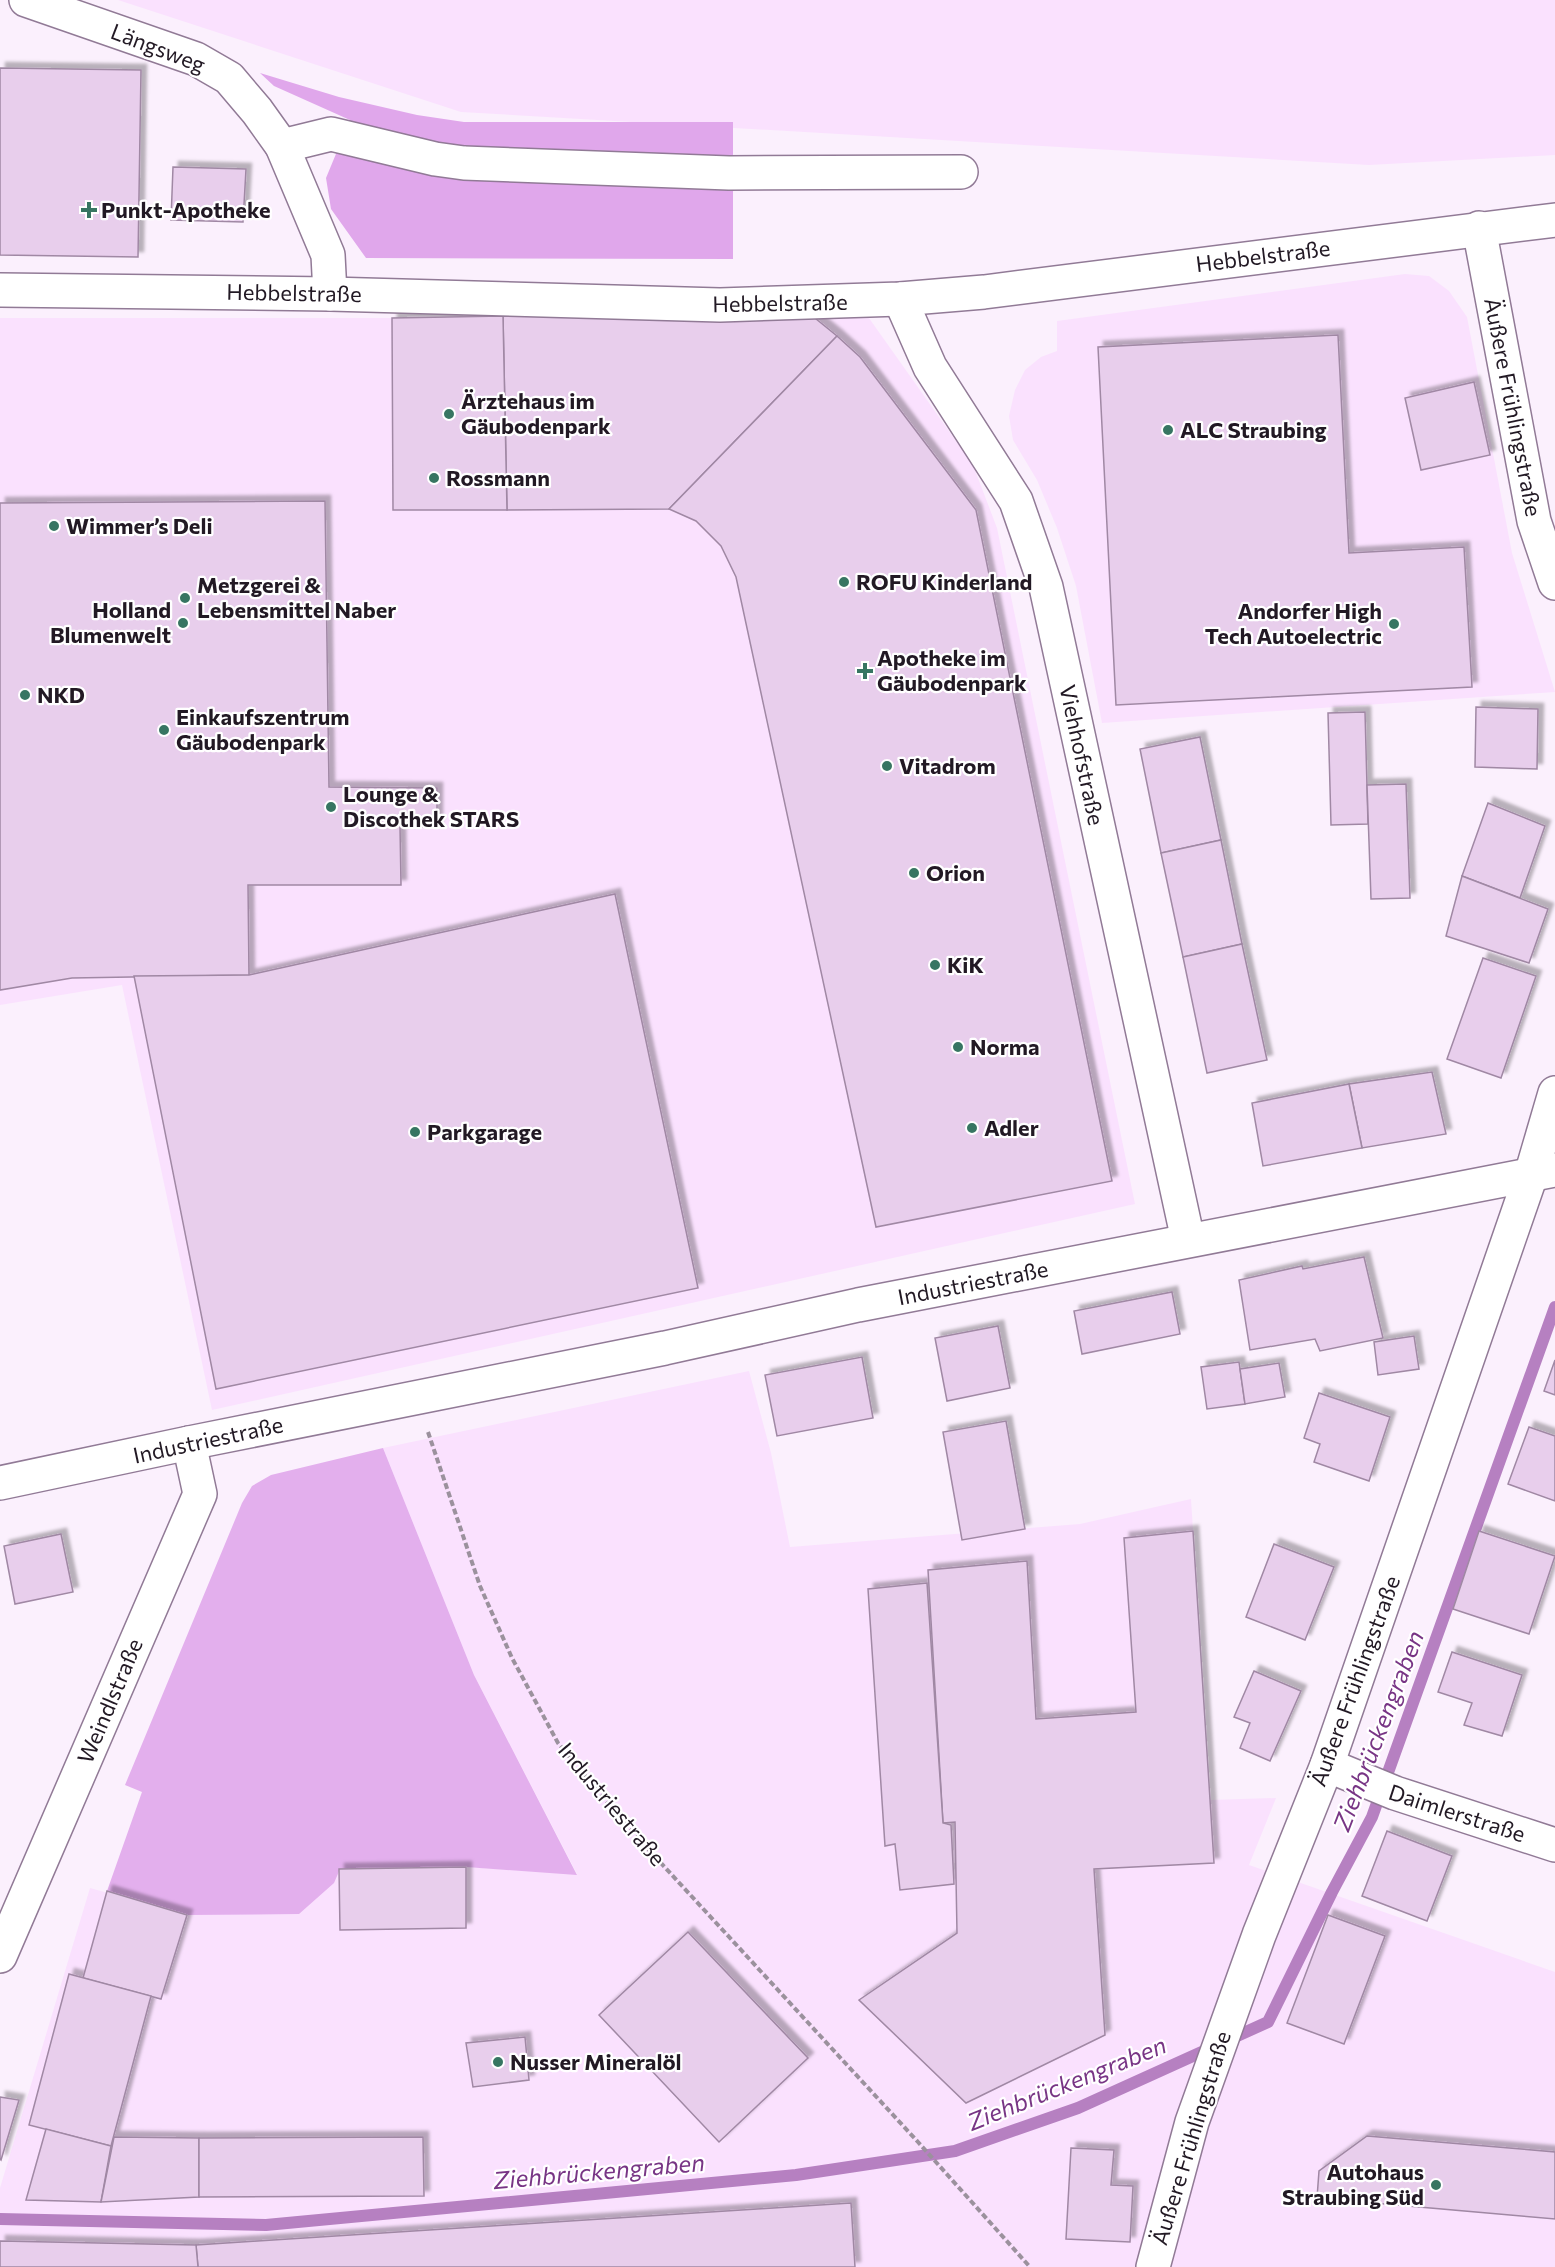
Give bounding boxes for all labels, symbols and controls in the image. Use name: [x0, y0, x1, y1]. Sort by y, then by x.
street label: Längsweg: [107, 17, 209, 78]
place label: Punkt-Apotheke: [101, 196, 271, 223]
marker: Punkt-Apotheke: [82, 203, 96, 217]
street label: Hebbelstraße: [1194, 234, 1332, 277]
street label: Hebbelstraße: [226, 278, 362, 307]
street label: Hebbelstraße: [712, 288, 848, 317]
street label: Äußere Frühlingstraße: [1479, 295, 1548, 519]
place label: Ärztehaus im Gäubodenpark: [461, 387, 611, 439]
marker: Ärztehaus im Gäubodenpark: [442, 407, 456, 421]
place label: ALC Straubing: [1180, 416, 1327, 443]
marker: ALC Straubing: [1161, 423, 1175, 437]
place label: Rossmann: [446, 464, 550, 491]
marker: Rossmann: [427, 471, 441, 485]
place label: Wimmer’s Deli: [66, 512, 213, 539]
marker: Wimmer’s Deli: [47, 519, 61, 533]
place label: ROFU Kinderland: [856, 568, 1033, 595]
place label: Metzgerei & Lebensmittel Naber: [197, 571, 396, 623]
marker: ROFU Kinderland: [837, 575, 851, 589]
marker: Metzgerei & Lebensmittel Naber: [178, 591, 192, 605]
place label: Holland Blumenwelt: [50, 596, 171, 648]
place label: Andorfer High Tech Autoelectric: [1205, 597, 1382, 649]
marker: Holland Blumenwelt: [176, 616, 190, 630]
marker: Andorfer High Tech Autoelectric: [1387, 617, 1401, 631]
place label: Apotheke im Gäubodenpark: [877, 644, 1027, 696]
marker: Apotheke im Gäubodenpark: [858, 664, 872, 678]
place label: NKD: [37, 681, 85, 708]
street label: Viehhofstraße: [1054, 682, 1111, 828]
marker: NKD: [18, 688, 32, 702]
place label: Einkaufszentrum Gäubodenpark: [176, 703, 350, 755]
marker: Einkaufszentrum Gäubodenpark: [157, 723, 171, 737]
place label: Vitadrom: [899, 752, 996, 779]
marker: Vitadrom: [880, 759, 894, 773]
place label: Lounge & Discothek STARS: [343, 780, 519, 832]
marker: Lounge & Discothek STARS: [324, 800, 338, 814]
place label: Orion: [926, 859, 985, 886]
marker: Orion: [907, 866, 921, 880]
place label: KiK: [947, 951, 984, 978]
marker: KiK: [928, 958, 942, 972]
place label: Norma: [970, 1033, 1040, 1060]
marker: Norma: [951, 1040, 965, 1054]
place label: Adler: [984, 1114, 1039, 1141]
place label: Parkgarage: [427, 1118, 542, 1145]
marker: Adler: [965, 1121, 979, 1135]
marker: Parkgarage: [408, 1125, 422, 1139]
street label: Industriestraße: [895, 1255, 1050, 1310]
street label: Industriestraße: [130, 1410, 285, 1469]
street label: Äußere Frühlingstraße: [1304, 1572, 1405, 1790]
water label: Ziehbrückengraben: [1326, 1626, 1429, 1836]
street label: Weindlstraße: [71, 1634, 148, 1767]
street label: Industriestraße: [553, 1736, 672, 1871]
street label: Daimlerstraße: [1385, 1778, 1529, 1847]
street label: Äußere Frühlingstraße: [1145, 2028, 1236, 2248]
water label: Ziehbrückengraben: [962, 2029, 1170, 2136]
place label: Nusser Mineralöl: [510, 2048, 682, 2075]
marker: Nusser Mineralöl: [491, 2055, 505, 2069]
water label: Ziehbrückengraben: [491, 2147, 706, 2194]
place label: Autohaus Straubing Süd: [1282, 2158, 1424, 2210]
marker: Autohaus Straubing Süd: [1429, 2178, 1443, 2192]

